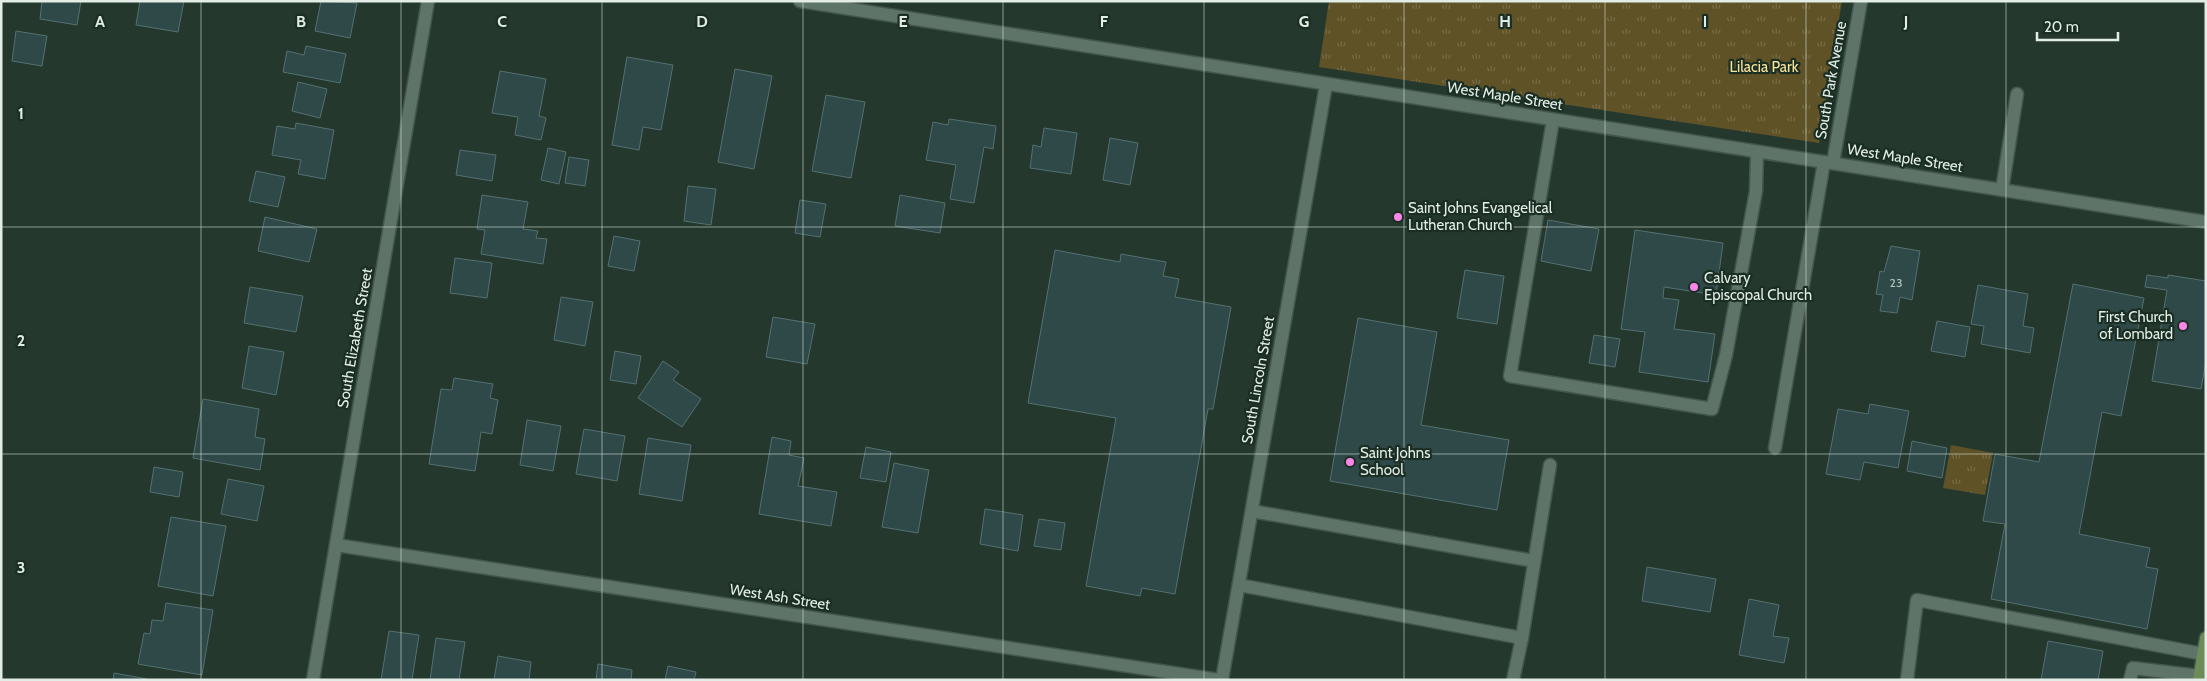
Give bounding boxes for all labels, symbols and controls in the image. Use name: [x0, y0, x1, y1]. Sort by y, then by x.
scale bar: [2037, 10, 2118, 42]
text: A: [95, 12, 105, 31]
text: B: [296, 12, 306, 31]
text: C: [497, 12, 507, 31]
text: D: [696, 12, 708, 31]
text: E: [898, 12, 908, 31]
text: F: [1100, 12, 1109, 31]
text: G: [1299, 12, 1309, 31]
text: H: [1499, 12, 1511, 31]
text: I: [1703, 12, 1707, 31]
text: J: [1903, 12, 1908, 31]
text: 20 m: [2044, 18, 2079, 36]
street label: South Park Avenue: [1812, 19, 1850, 140]
park label: Lilacia Park: [1729, 58, 1799, 76]
street label: West Maple Street: [1446, 78, 1564, 114]
text: 1: [18, 104, 24, 123]
street label: West Maple Street: [1846, 140, 1964, 176]
place label: Saint Johns Evangelical Lutheran Church: [1408, 199, 1553, 234]
marker: Saint Johns Evangelical Lutheran Church: [1392, 211, 1404, 223]
street label: South Elizabeth Street: [334, 267, 376, 409]
place label: Calvary Episcopal Church: [1704, 269, 1812, 304]
house number: 23: [1890, 275, 1902, 290]
marker: Calvary Episcopal Church: [1688, 281, 1700, 293]
place label: First Church of Lombard: [2098, 308, 2173, 343]
street label: South Lincoln Street: [1238, 315, 1278, 445]
marker: First Church of Lombard: [2177, 320, 2189, 332]
text: 2: [17, 331, 25, 350]
place label: Saint Johns School: [1360, 444, 1430, 479]
marker: Saint Johns School: [1344, 456, 1356, 468]
text: 3: [17, 558, 25, 577]
street label: West Ash Street: [728, 580, 832, 614]

